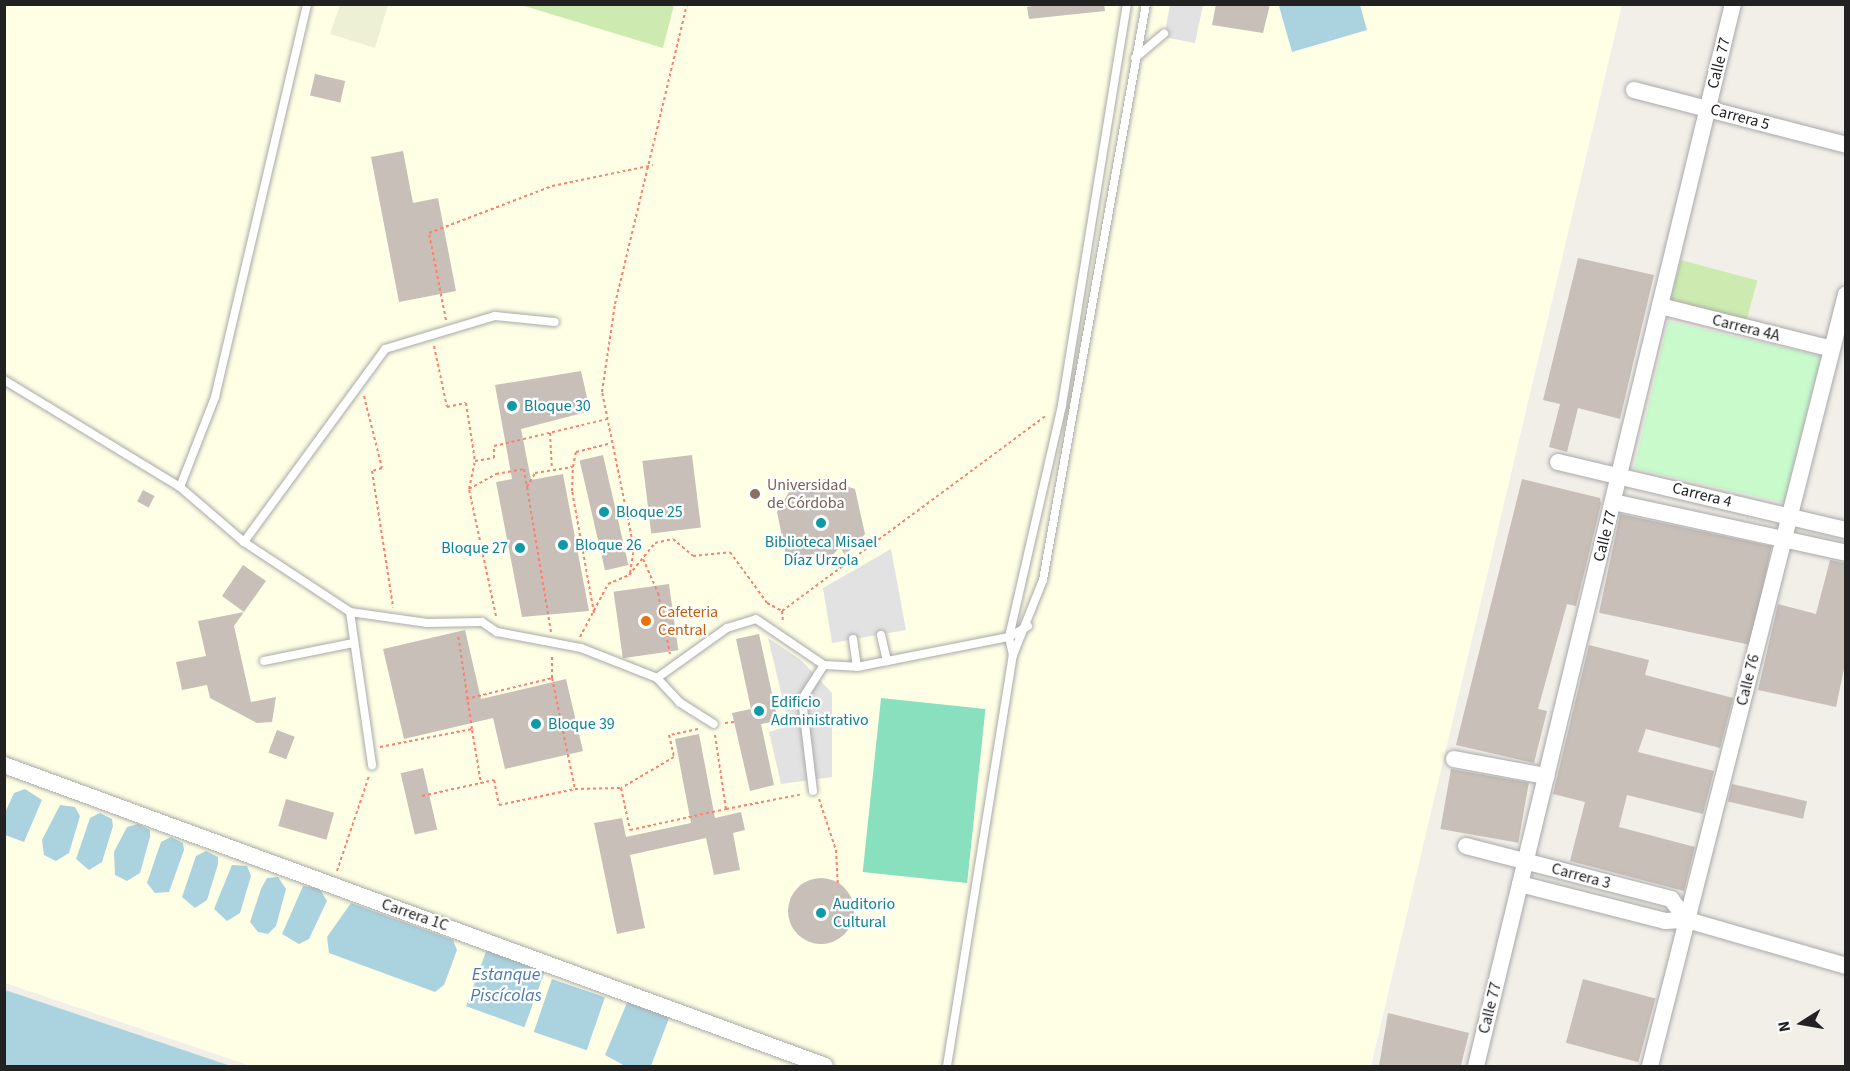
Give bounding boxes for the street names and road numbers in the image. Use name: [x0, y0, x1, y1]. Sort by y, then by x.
street label: Calle 77: [1703, 35, 1735, 91]
street label: Carrera 5: [1708, 100, 1772, 134]
street label: Carrera 4A: [1710, 310, 1782, 346]
street label: Carrera 4: [1670, 478, 1734, 512]
street label: Calle 77: [1589, 508, 1621, 564]
street label: Calle 76: [1732, 652, 1764, 708]
street label: Carrera 3: [1549, 859, 1613, 893]
street label: Carrera 1C: [379, 895, 451, 935]
street label: Calle 77: [1474, 980, 1506, 1036]

